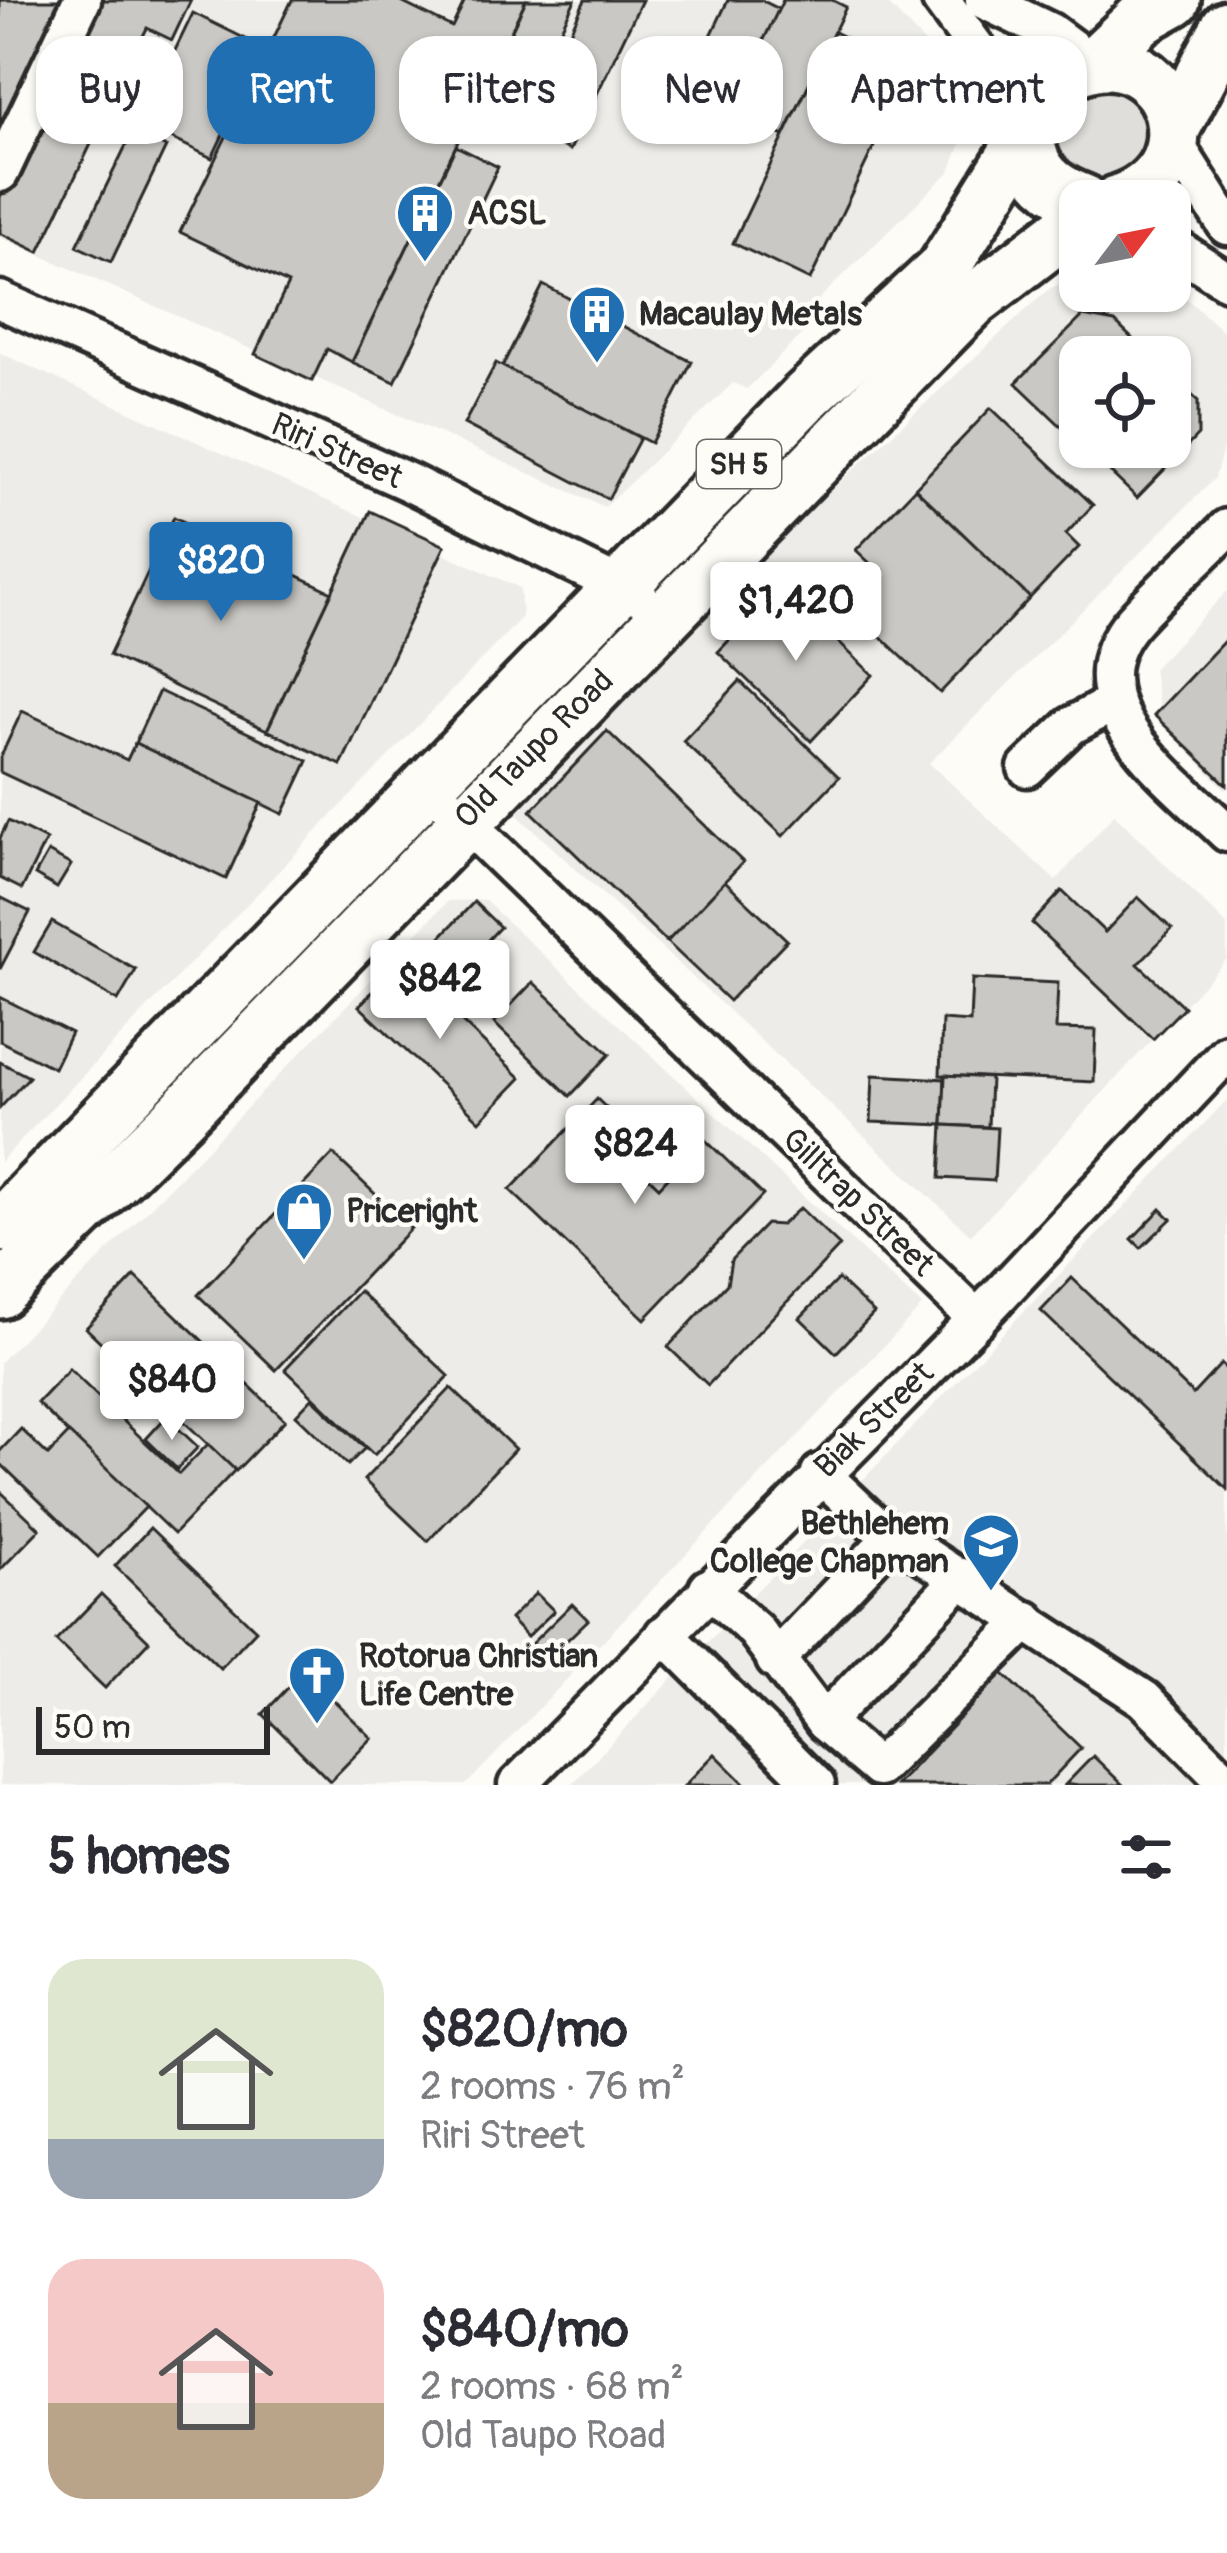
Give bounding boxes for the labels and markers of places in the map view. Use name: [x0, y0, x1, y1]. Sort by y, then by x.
building icon: ACSL: [394, 182, 456, 264]
place label: ACSL: [467, 193, 547, 234]
building icon: Macaulay Metals: [566, 283, 628, 365]
place label: Macaulay Metals: [639, 294, 862, 335]
pin: $820: [150, 522, 292, 624]
pin: $1,420: [698, 562, 894, 664]
pin: $842: [369, 940, 511, 1042]
pin: $824: [564, 1105, 706, 1207]
shop icon: Priceright: [273, 1180, 335, 1262]
place label: Priceright: [346, 1191, 478, 1232]
pin: $840: [101, 1341, 243, 1443]
place label: Bethlehem College Chapman: [710, 1503, 949, 1582]
school or university icon: Bethlehem College Chapman: [960, 1511, 1022, 1593]
place label: Rotorua Christian Life Centre: [359, 1636, 598, 1715]
church icon: Rotorua Christian Life Centre: [286, 1644, 348, 1726]

